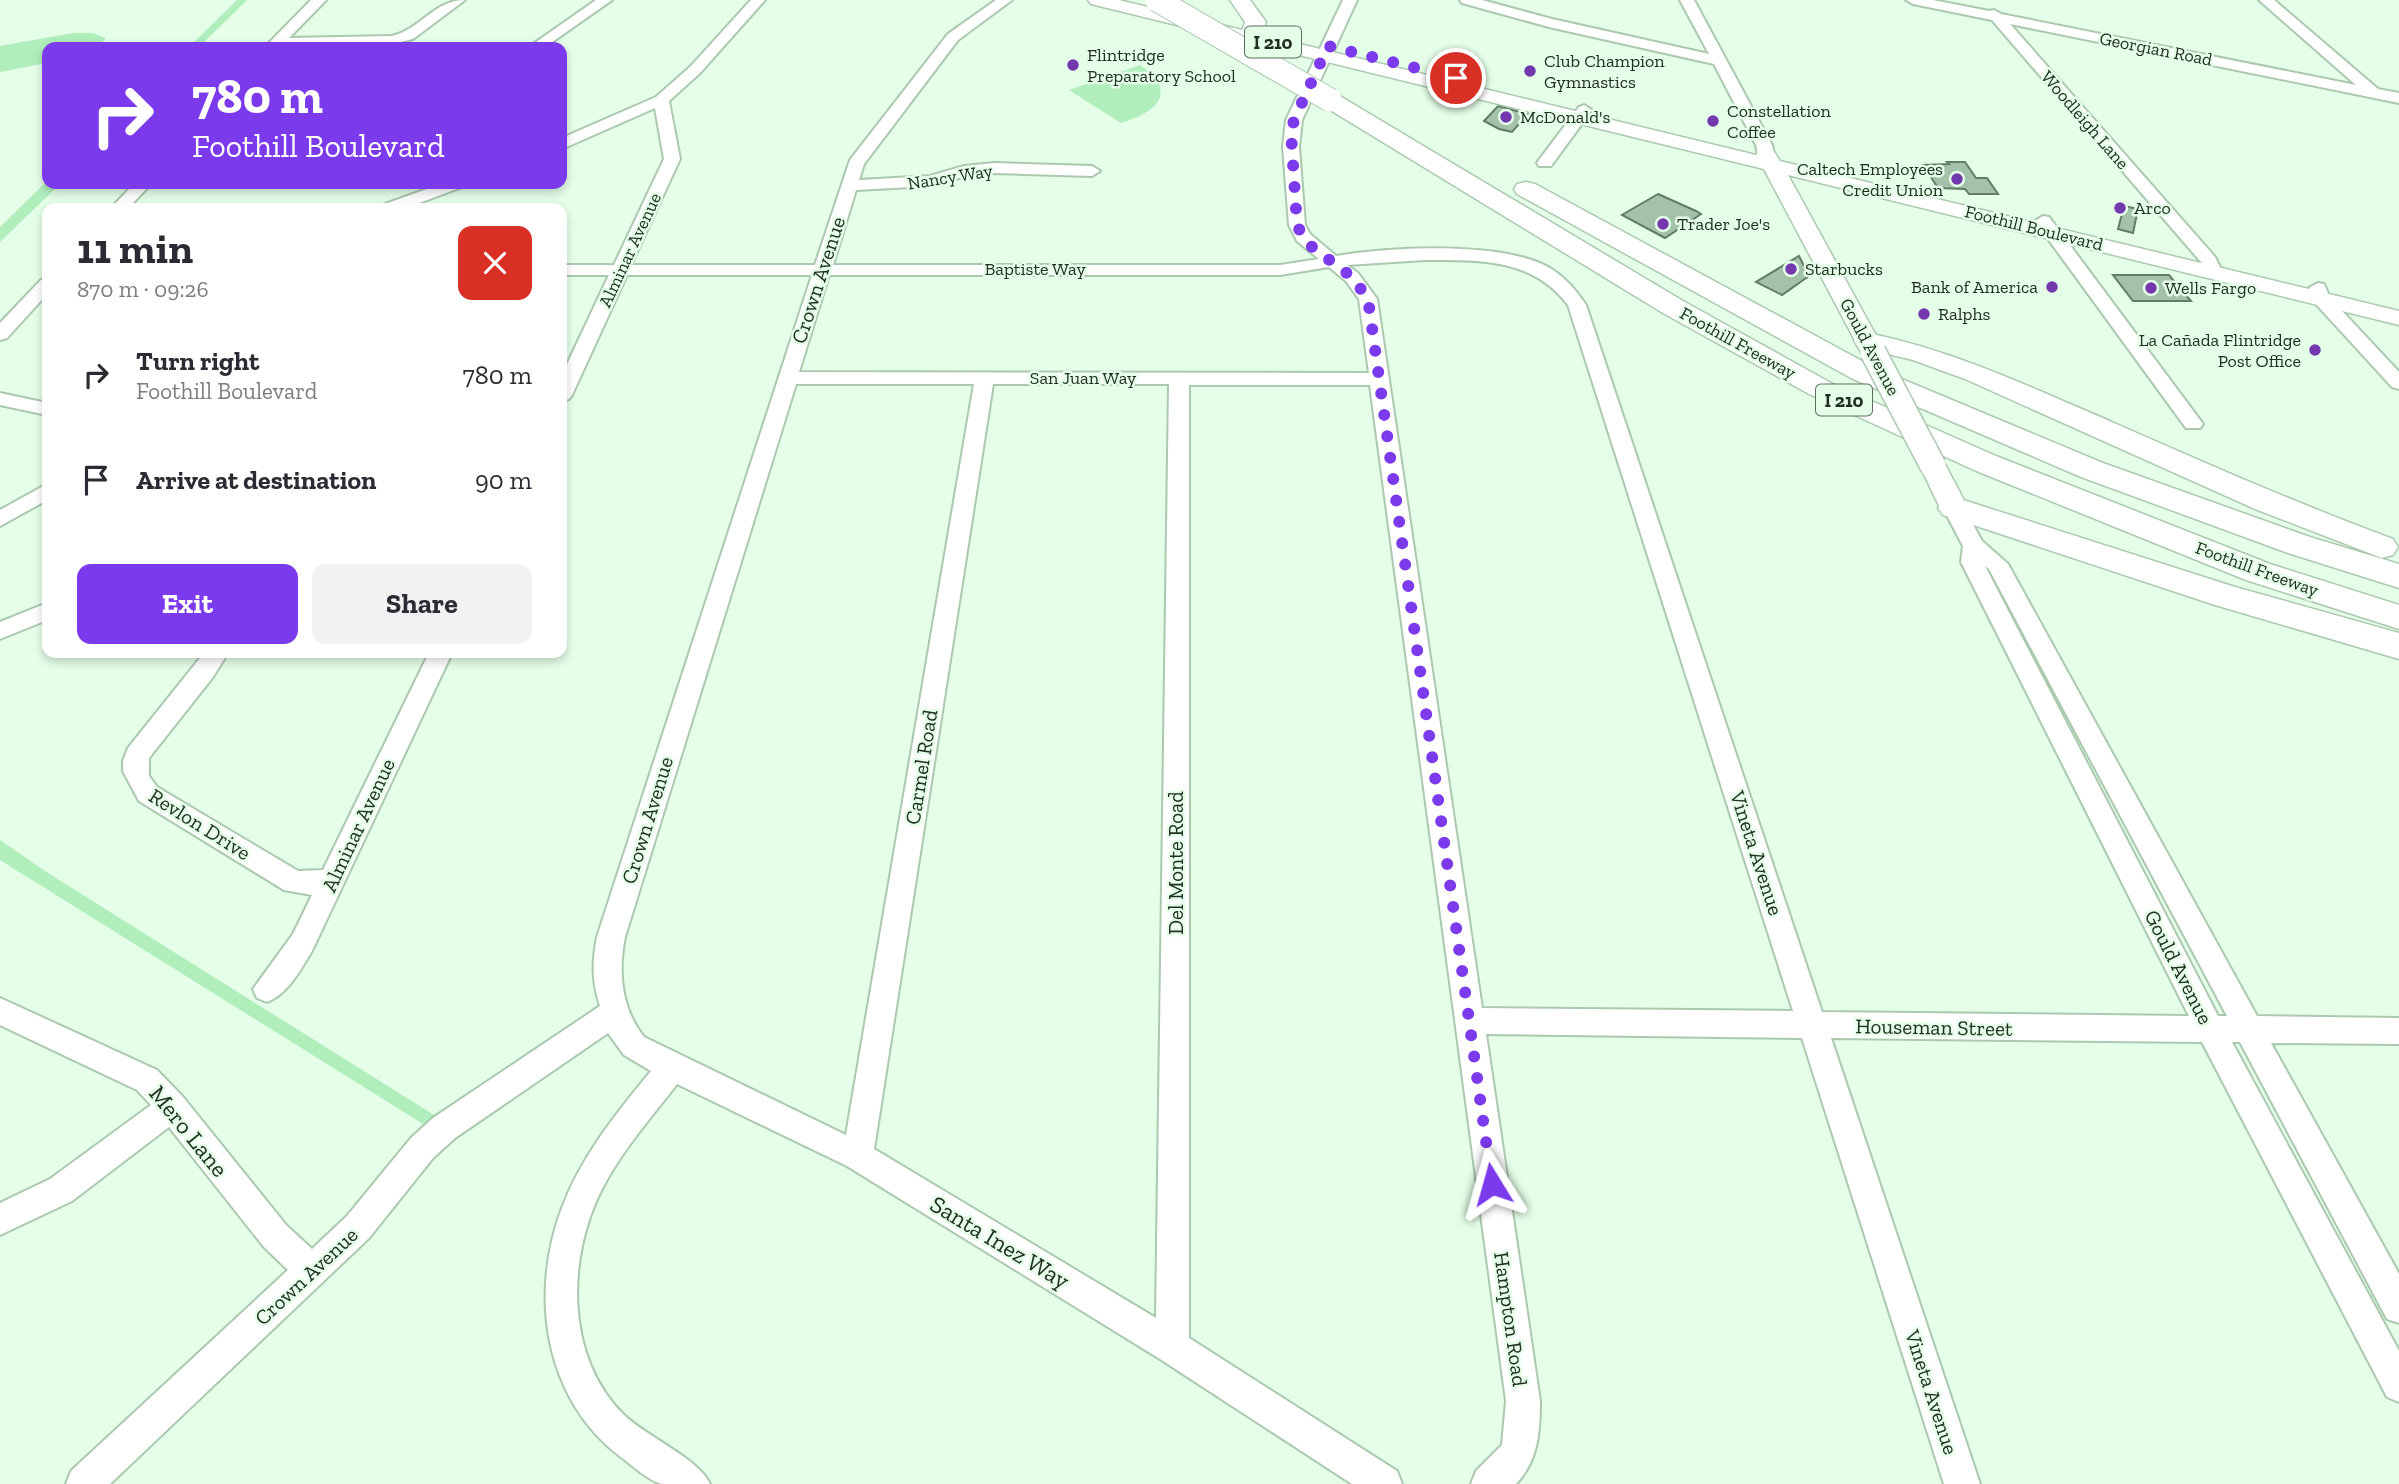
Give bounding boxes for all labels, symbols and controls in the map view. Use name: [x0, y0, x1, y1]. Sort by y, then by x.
road number: I 210: [1245, 26, 1301, 58]
street label: Georgian Road: [2098, 27, 2214, 71]
place label: Flintridge Preparatory School: [1087, 44, 1236, 87]
pin: [1426, 48, 1486, 108]
place label: Club Champion Gymnastics: [1544, 50, 1665, 93]
marker: Flintridge Preparatory School: [1065, 57, 1081, 73]
icon: arrive: [1437, 59, 1475, 97]
marker: Club Champion Gymnastics: [1522, 63, 1538, 79]
street label: Woodleigh Lane: [2036, 66, 2134, 174]
text: 780 m: [192, 67, 323, 126]
icon: right: [77, 70, 168, 161]
place label: Constellation Coffee: [1727, 100, 1831, 143]
place label: McDonald's: [1520, 106, 1610, 128]
marker: McDonald's: [1498, 109, 1514, 125]
marker: Constellation Coffee: [1705, 113, 1721, 129]
text: Foothill Boulevard: [192, 127, 445, 165]
place label: Caltech Employees Credit Union: [1797, 158, 1944, 201]
street label: Nancy Way: [906, 159, 995, 195]
marker: Caltech Employees Credit Union: [1949, 171, 1965, 187]
street label: Alminar Avenue: [594, 189, 666, 311]
place label: Arco: [2134, 197, 2171, 219]
street label: Foothill Boulevard: [1962, 200, 2106, 256]
marker: Arco: [2112, 200, 2128, 216]
street label: Crown Avenue: [786, 213, 850, 347]
place label: Trader Joe's: [1677, 213, 1770, 235]
marker: Trader Joe's: [1655, 216, 1671, 232]
text: 11 min: [77, 223, 193, 274]
button: close: [458, 226, 532, 300]
street label: Baptiste Way: [984, 258, 1086, 280]
place label: Starbucks: [1805, 258, 1883, 280]
marker: Starbucks: [1783, 261, 1799, 277]
text: 870 m · 09:26: [77, 275, 209, 303]
place label: Bank of America: [1911, 276, 2038, 298]
place label: Wells Fargo: [2165, 277, 2256, 299]
marker: Bank of America: [2044, 279, 2060, 295]
marker: Wells Fargo: [2143, 280, 2159, 296]
street label: Gould Avenue: [1835, 295, 1905, 399]
street label: Foothill Freeway: [1676, 302, 1801, 384]
place label: Ralphs: [1938, 303, 1991, 325]
marker: Ralphs: [1916, 306, 1932, 322]
place label: La Cañada Flintridge Post Office: [2139, 329, 2301, 372]
marker: La Cañada Flintridge Post Office: [2307, 342, 2323, 358]
text: Turn right: [136, 345, 259, 377]
icon: right: [77, 356, 115, 394]
text: 780 m: [462, 359, 532, 391]
street label: San Juan Way: [1030, 367, 1137, 389]
text: Foothill Boulevard: [136, 377, 318, 405]
road number: I 210: [1816, 384, 1872, 416]
icon: arrive: [77, 461, 115, 499]
text: Arrive at destination: [136, 464, 376, 496]
text: 90 m: [475, 464, 532, 496]
street label: Foothill Freeway: [2192, 537, 2322, 602]
button: Exit: [77, 564, 298, 644]
button: Share: [312, 564, 532, 644]
street label: Carmel Road: [900, 707, 942, 826]
street label: Crown Avenue: [616, 753, 678, 887]
street label: Alminar Avenue: [316, 754, 400, 896]
street label: Revlon Drive: [145, 783, 256, 865]
street label: Vineta Avenue: [1725, 787, 1789, 919]
street label: Del Monte Road: [1163, 791, 1188, 935]
street label: Gould Avenue: [2140, 906, 2219, 1028]
street label: Houseman Street: [1855, 1013, 2013, 1041]
street label: Mero Lane: [143, 1079, 235, 1183]
position arrow: [1455, 1147, 1529, 1221]
street label: Santa Inez Way: [925, 1189, 1076, 1295]
street label: Crown Avenue: [249, 1222, 363, 1330]
street label: Hampton Road: [1489, 1250, 1533, 1389]
street label: Vineta Avenue: [1900, 1326, 1964, 1458]

